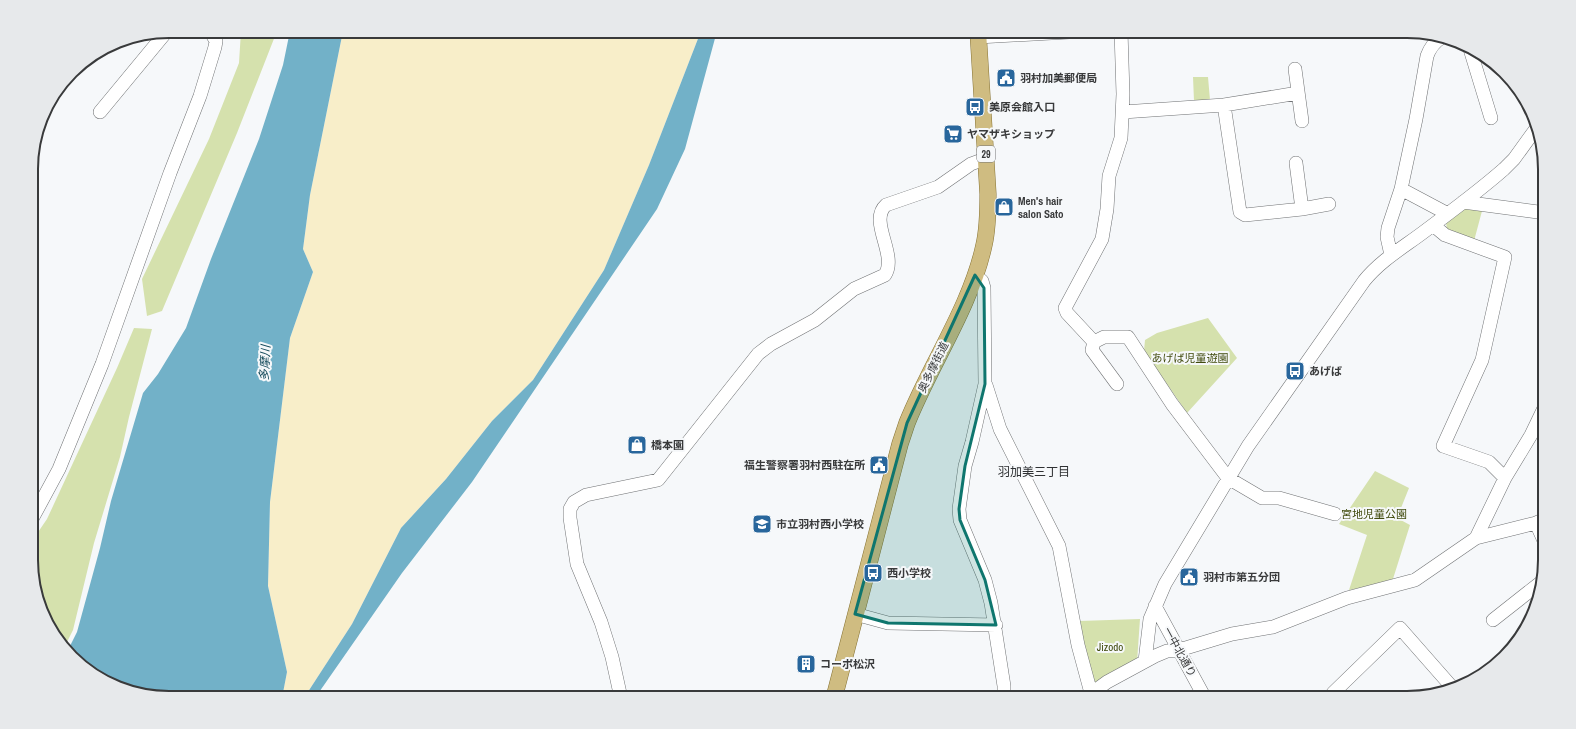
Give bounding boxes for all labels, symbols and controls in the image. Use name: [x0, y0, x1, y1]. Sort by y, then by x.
public building icon: 羽村加美郵便局: [995, 67, 1017, 89]
place label: 羽村加美郵便局: [1020, 71, 1097, 85]
bus stop icon: 美原会館入口: [964, 96, 986, 118]
place label: 美原会館入口: [989, 100, 1055, 114]
supermarket icon: ヤマザキショップ: [942, 123, 964, 145]
place label: ヤマザキショップ: [967, 127, 1055, 141]
road number: 29: [977, 146, 995, 162]
place label: Men's hair salon Sato: [1018, 194, 1064, 221]
shop icon: Men's hair salon Sato: [993, 196, 1015, 218]
street label: 奥多摩街道: [915, 339, 951, 395]
water label: 多摩川: [256, 343, 274, 381]
park label: あげば児童遊園: [1152, 351, 1229, 365]
bus stop icon: あげば: [1284, 360, 1306, 382]
place label: あげば: [1309, 364, 1342, 378]
shop icon: 橋本園: [626, 434, 648, 456]
place label: 橋本園: [651, 438, 684, 452]
public building icon: 福生警察署羽村西駐在所: [868, 454, 890, 476]
place label: 福生警察署羽村西駐在所: [744, 458, 865, 472]
district label: 羽加美三丁目: [998, 464, 1070, 480]
park label: 宮地児童公園: [1341, 507, 1407, 521]
school or university icon: 市立羽村西小学校: [751, 513, 773, 535]
place label: 市立羽村西小学校: [776, 517, 864, 531]
bus stop icon: 西小学校: [862, 562, 884, 584]
place label: 西小学校: [887, 566, 931, 580]
public building icon: 羽村市第五分団: [1178, 566, 1200, 588]
place label: 羽村市第五分団: [1203, 570, 1280, 584]
street label: 一中北通り: [1161, 625, 1199, 679]
park label: Jizodo: [1097, 640, 1123, 654]
building icon: コーポ松沢: [795, 653, 817, 675]
place label: コーポ松沢: [820, 657, 875, 671]

